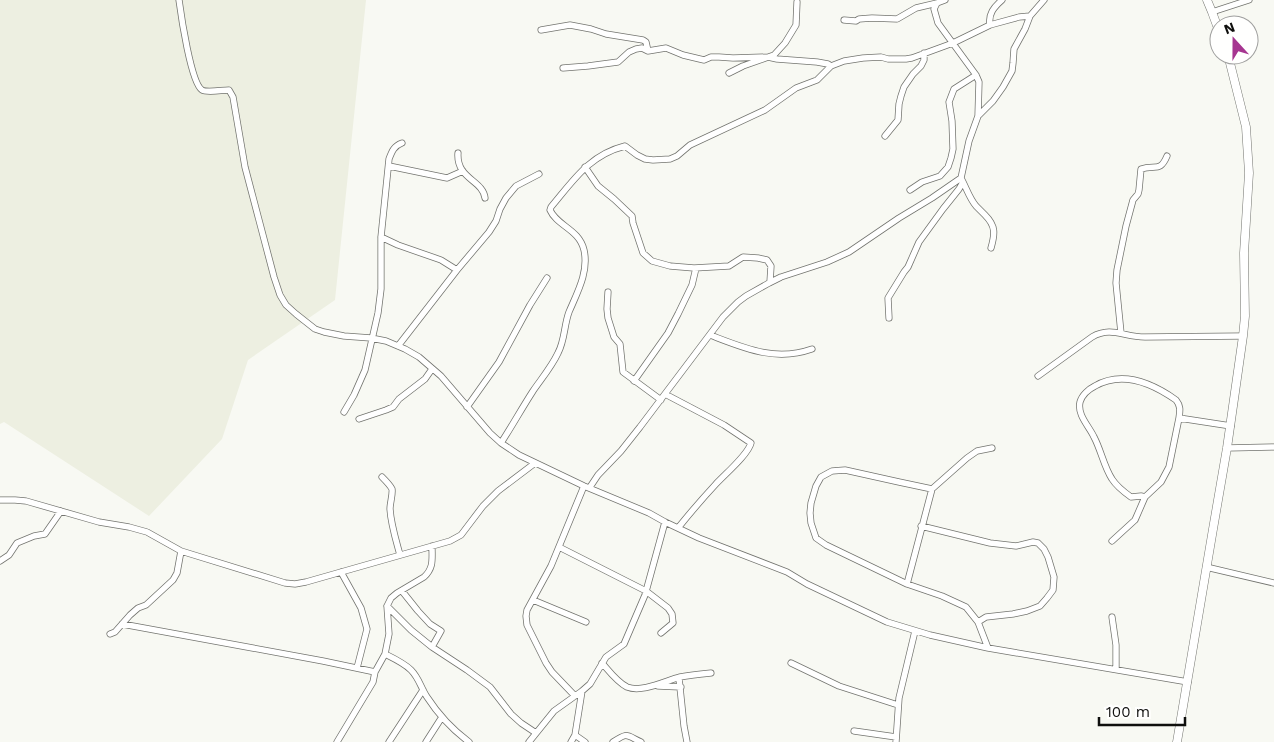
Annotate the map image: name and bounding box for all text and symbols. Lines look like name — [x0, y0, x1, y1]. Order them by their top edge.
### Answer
north arrow — [1209, 15, 1259, 65]
text: N — [1222, 19, 1237, 37]
scale bar — [1099, 694, 1185, 726]
text: 100 m — [1106, 703, 1150, 721]

